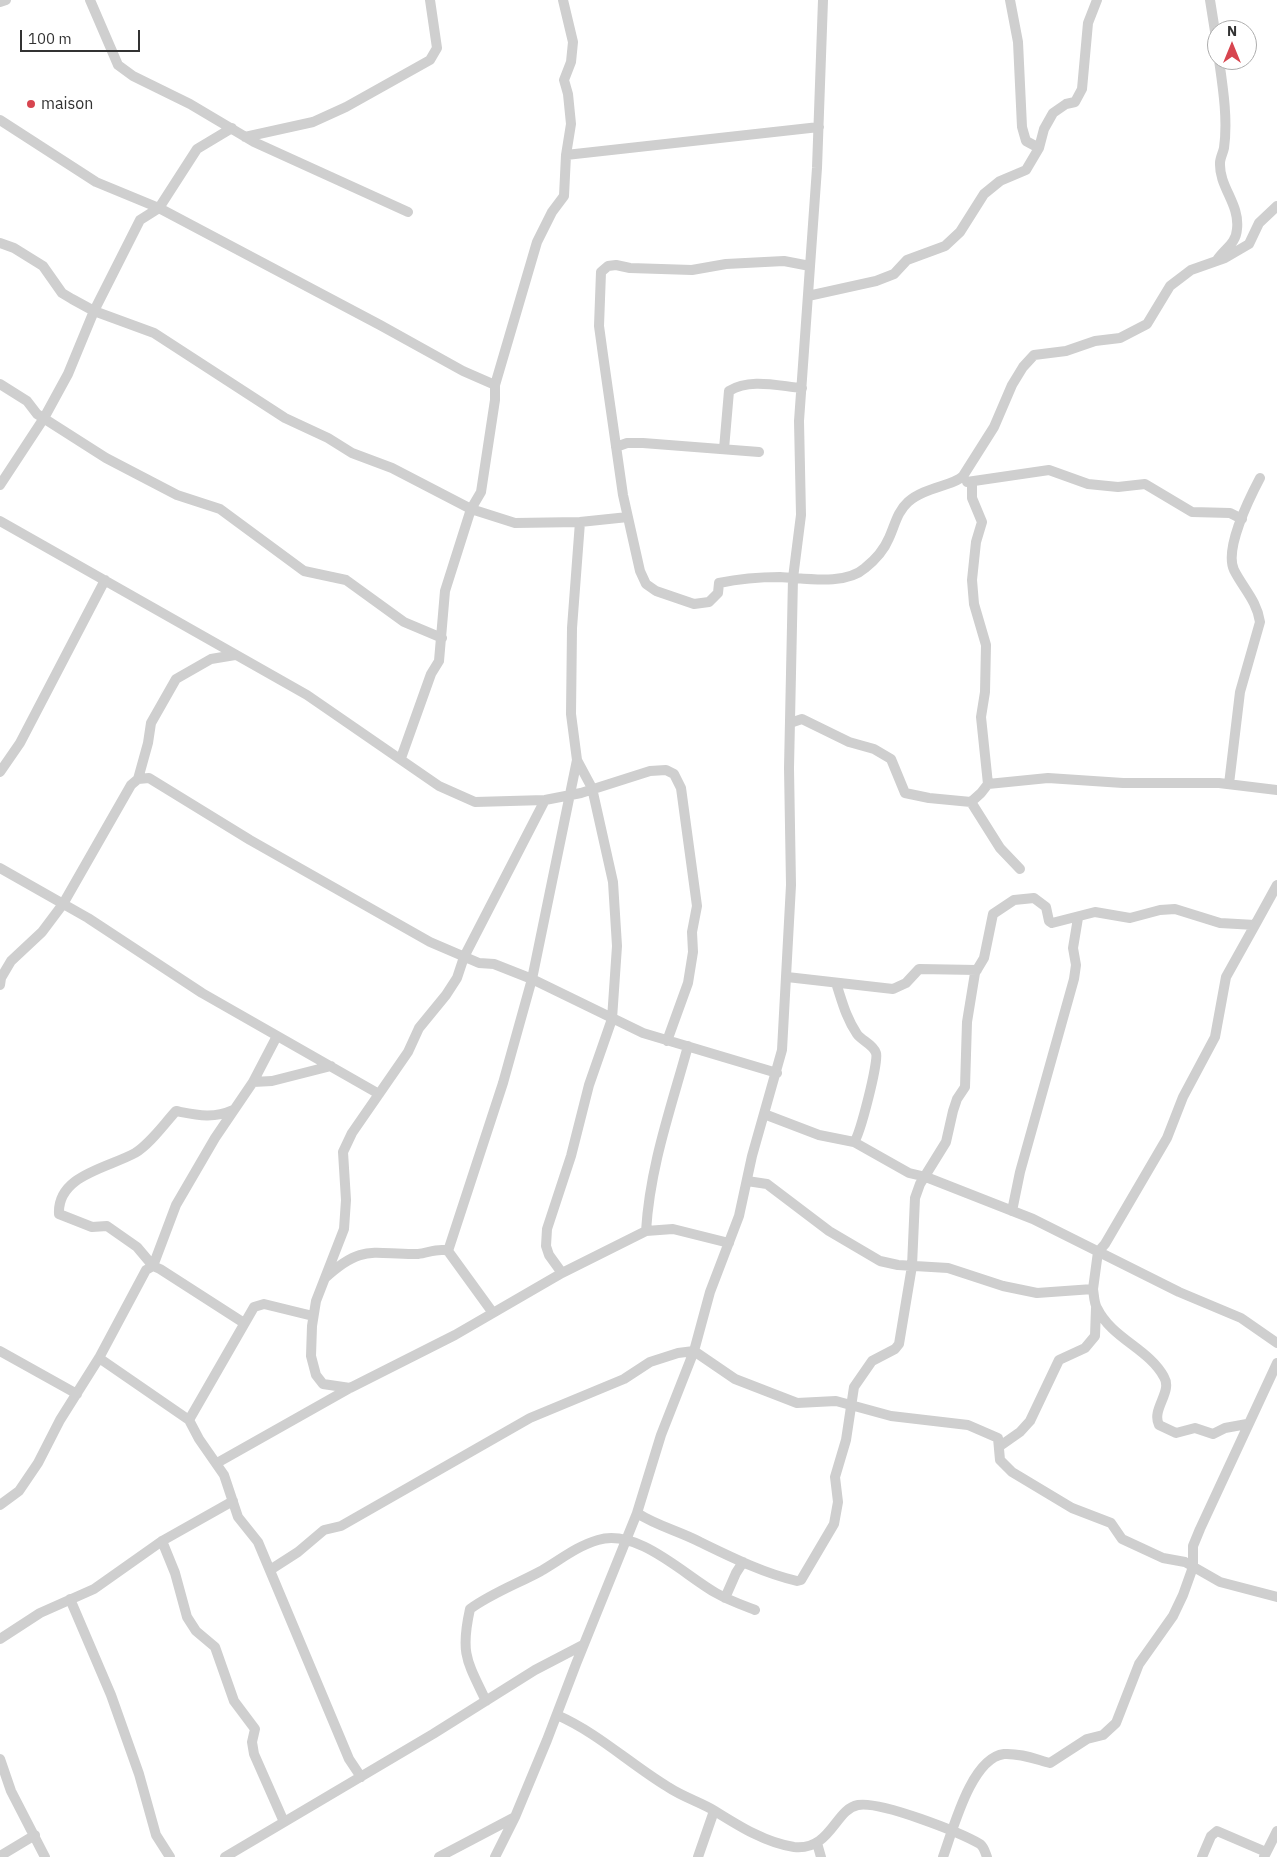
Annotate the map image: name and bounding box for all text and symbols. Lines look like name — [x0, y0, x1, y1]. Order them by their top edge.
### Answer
scale bar — [22, 20, 142, 52]
north arrow — [1207, 20, 1257, 70]
text: N — [1227, 22, 1237, 40]
text: 100 m — [28, 29, 72, 48]
place label: maison — [41, 94, 93, 114]
marker: maison — [25, 98, 37, 110]

